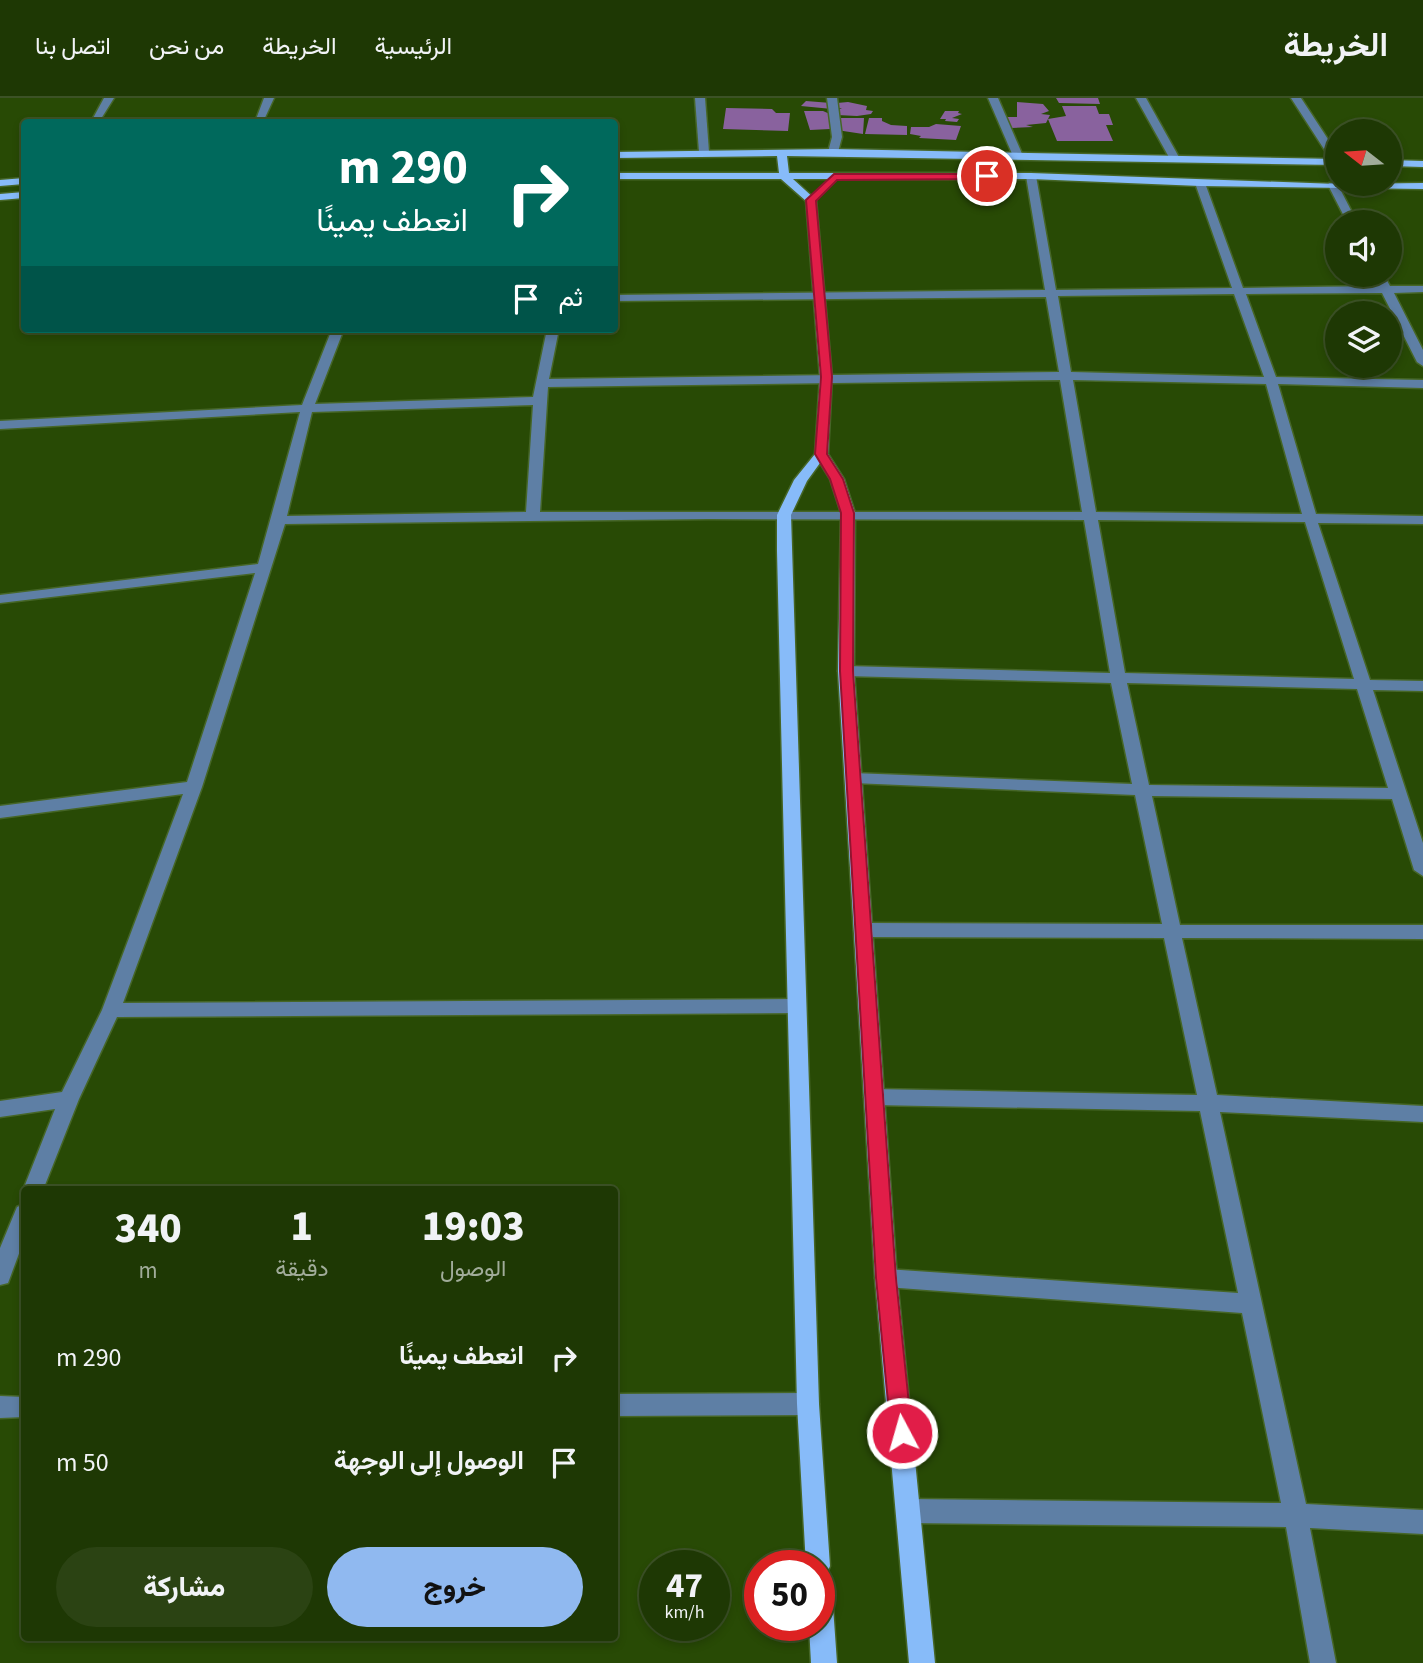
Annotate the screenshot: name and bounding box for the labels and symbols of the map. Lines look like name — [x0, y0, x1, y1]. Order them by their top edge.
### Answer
north arrow — [1325, 119, 1402, 196]
pin — [957, 146, 1017, 206]
position arrow — [865, 1396, 939, 1470]
speed limit sign: 50 — [744, 1550, 835, 1641]

